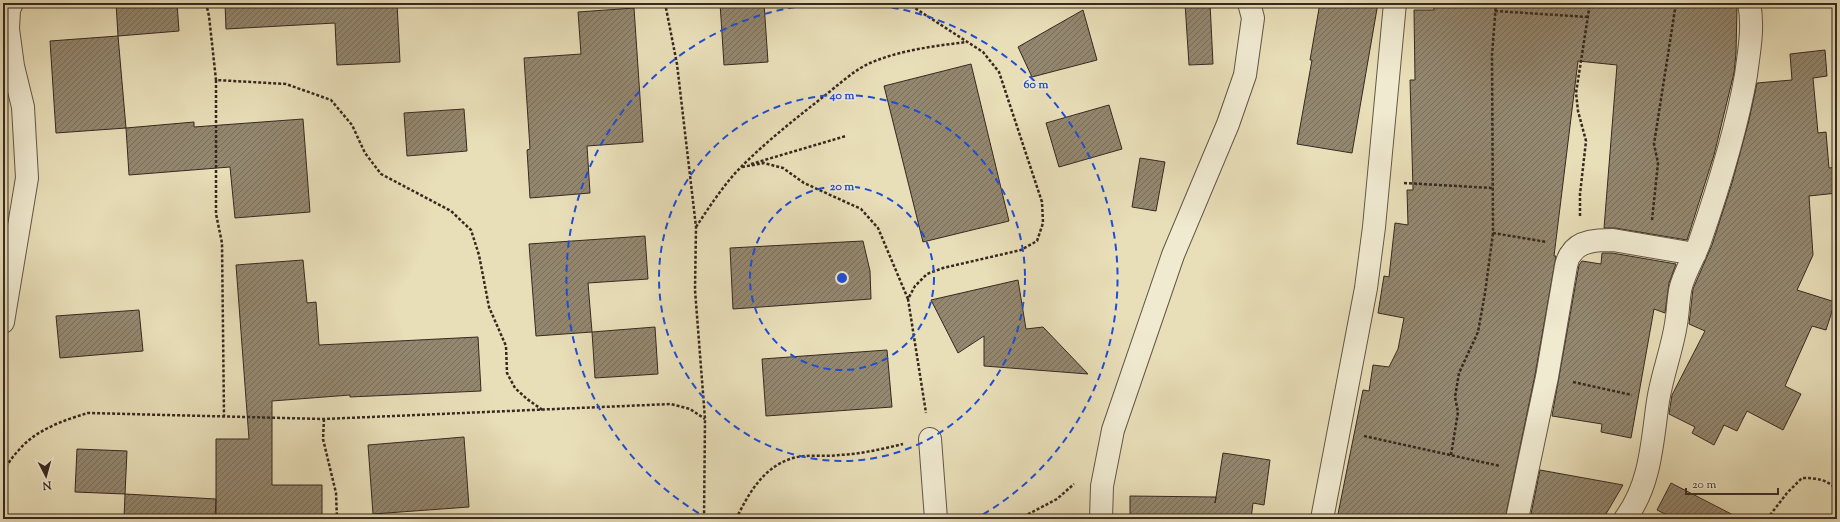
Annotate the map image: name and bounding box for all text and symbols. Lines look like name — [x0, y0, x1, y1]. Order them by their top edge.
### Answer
text: 60 m — [1024, 76, 1048, 94]
text: 40 m — [829, 87, 854, 105]
text: 20 m — [830, 178, 854, 196]
centre of rings — [835, 271, 849, 285]
north arrow — [26, 456, 66, 496]
scale bar — [1686, 470, 1778, 496]
text: N — [42, 476, 53, 493]
text: 20 m — [1692, 476, 1717, 494]

